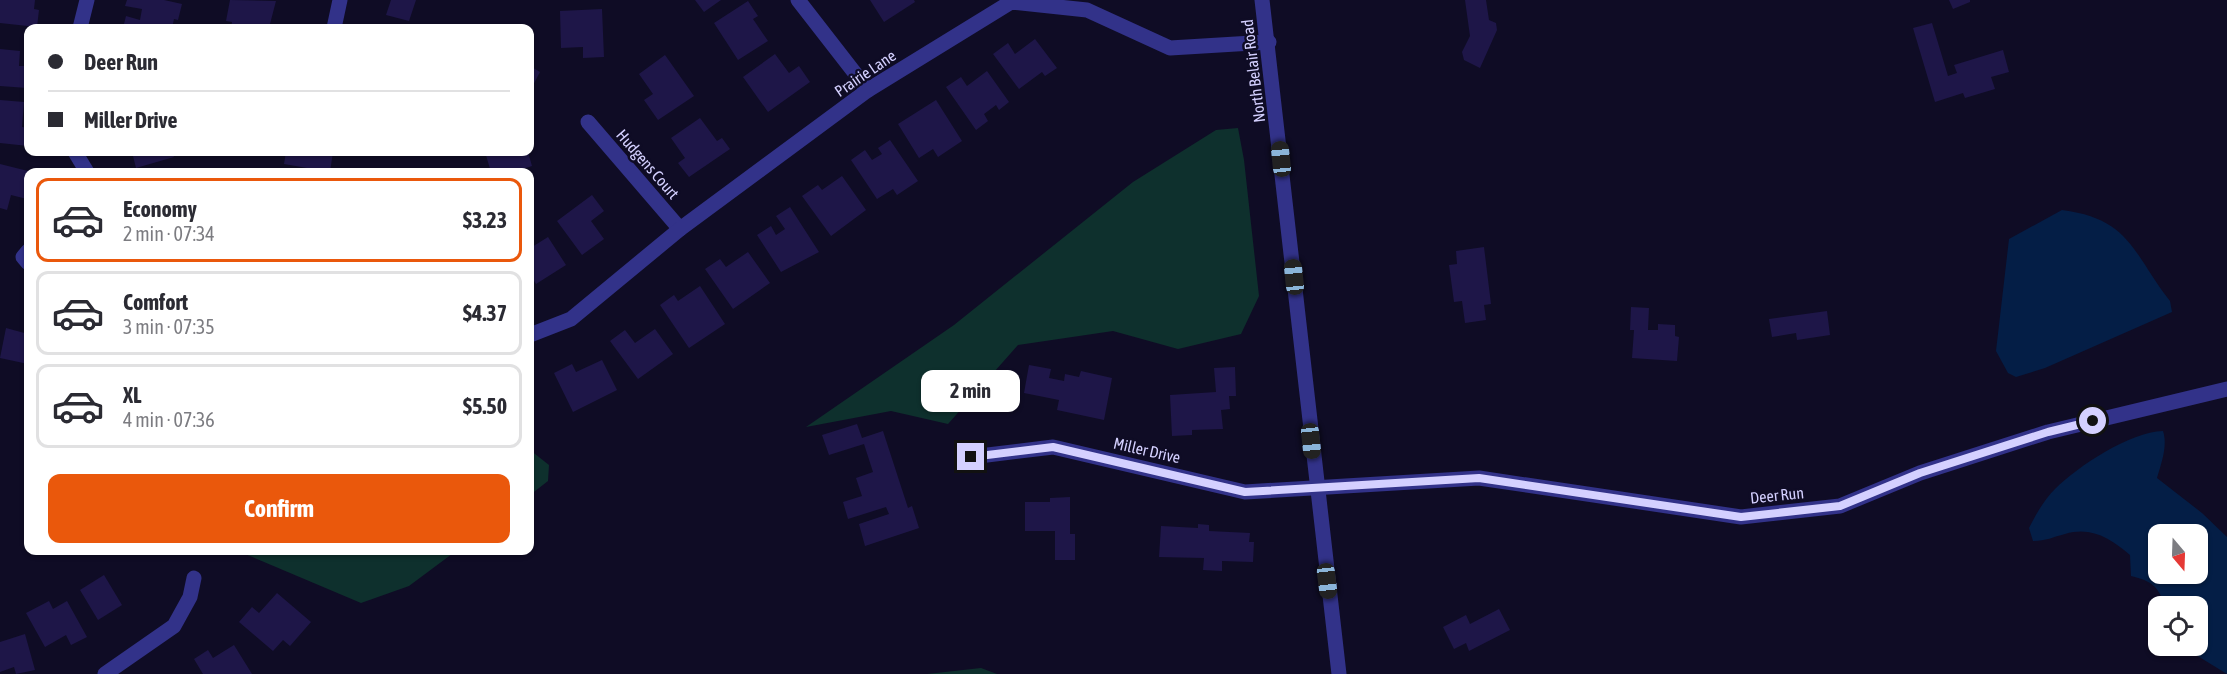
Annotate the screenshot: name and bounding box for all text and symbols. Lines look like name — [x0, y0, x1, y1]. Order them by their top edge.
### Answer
street label: North Belair Road — [1238, 18, 1268, 124]
street label: Prairie Lane — [831, 46, 899, 100]
text: Deer Run — [84, 49, 158, 75]
text: Miller Drive — [84, 107, 177, 133]
street label: Hudgens Court — [612, 126, 683, 203]
car — [1270, 140, 1292, 178]
icon: car — [51, 193, 105, 247]
text: Economy — [123, 196, 197, 222]
text: $3.23 — [463, 207, 507, 233]
text: 2 min · 07:34 — [123, 222, 215, 245]
car — [1283, 258, 1305, 296]
icon: car — [51, 286, 105, 340]
text: Comfort — [123, 289, 188, 315]
text: $4.37 — [463, 300, 507, 326]
text: 3 min · 07:35 — [123, 315, 215, 338]
callout: 2 min — [922, 370, 1020, 412]
icon: car — [51, 379, 105, 433]
text: 2 min — [950, 379, 991, 402]
text: XL — [123, 382, 141, 408]
text: $5.50 — [463, 393, 507, 419]
route start — [2079, 407, 2106, 434]
text: 4 min · 07:36 — [123, 408, 215, 431]
car — [1300, 422, 1322, 460]
street label: Miller Drive — [1112, 434, 1182, 466]
route end — [957, 443, 984, 470]
button: Confirm — [48, 474, 510, 543]
street label: Deer Run — [1749, 483, 1805, 507]
north arrow — [2148, 524, 2208, 584]
map controls — [2148, 524, 2208, 656]
car — [1316, 562, 1338, 600]
button: locate — [2148, 596, 2208, 656]

